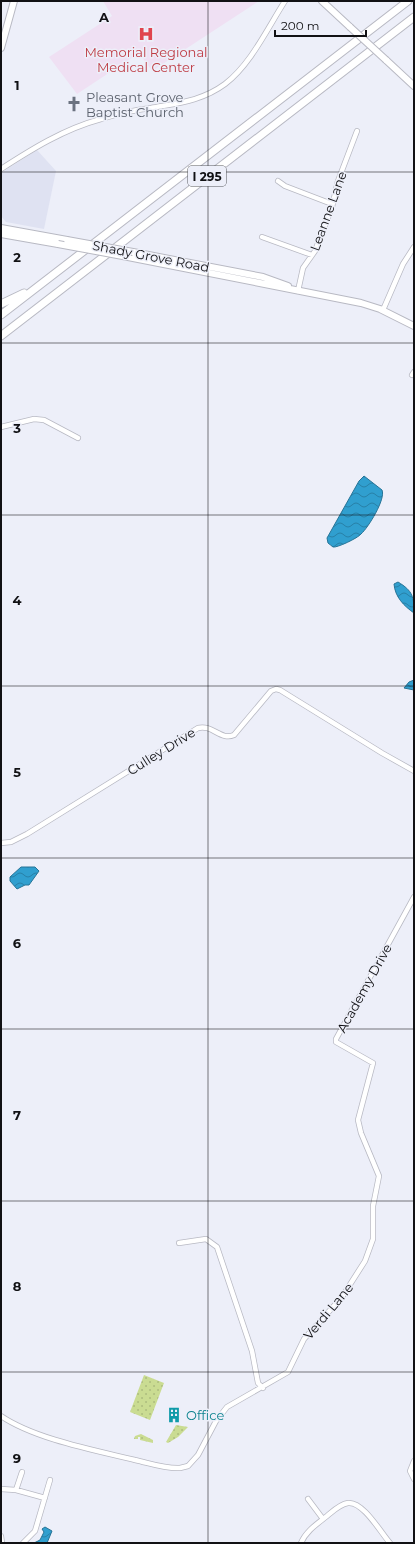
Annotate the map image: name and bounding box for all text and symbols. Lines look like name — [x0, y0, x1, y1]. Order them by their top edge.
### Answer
text: A — [98, 9, 110, 25]
scale bar — [275, 12, 366, 38]
text: 200 m — [281, 18, 320, 33]
hospital icon: Memorial Regional Medical Center — [137, 25, 155, 43]
place label: Memorial Regional Medical Center — [84, 44, 208, 75]
text: 1 — [14, 77, 20, 93]
place label: Pleasant Grove Baptist Church — [86, 89, 184, 120]
church icon: Pleasant Grove Baptist Church — [65, 95, 83, 113]
road number: I 295 — [188, 166, 226, 186]
street label: Leanne Lane — [306, 169, 350, 253]
street label: Shady Grove Road — [91, 237, 211, 275]
text: 2 — [13, 249, 21, 265]
text: 3 — [12, 420, 21, 436]
text: 4 — [13, 592, 22, 608]
street label: Culley Drive — [124, 724, 198, 778]
text: 5 — [13, 764, 21, 780]
text: 6 — [13, 935, 22, 951]
street label: Academy Drive — [333, 941, 395, 1035]
text: 7 — [13, 1107, 21, 1123]
text: 8 — [13, 1278, 22, 1294]
street label: Verdi Lane — [300, 1279, 356, 1343]
building icon: Office — [165, 1406, 183, 1424]
place label: Office — [186, 1407, 224, 1423]
text: 9 — [13, 1450, 21, 1466]

